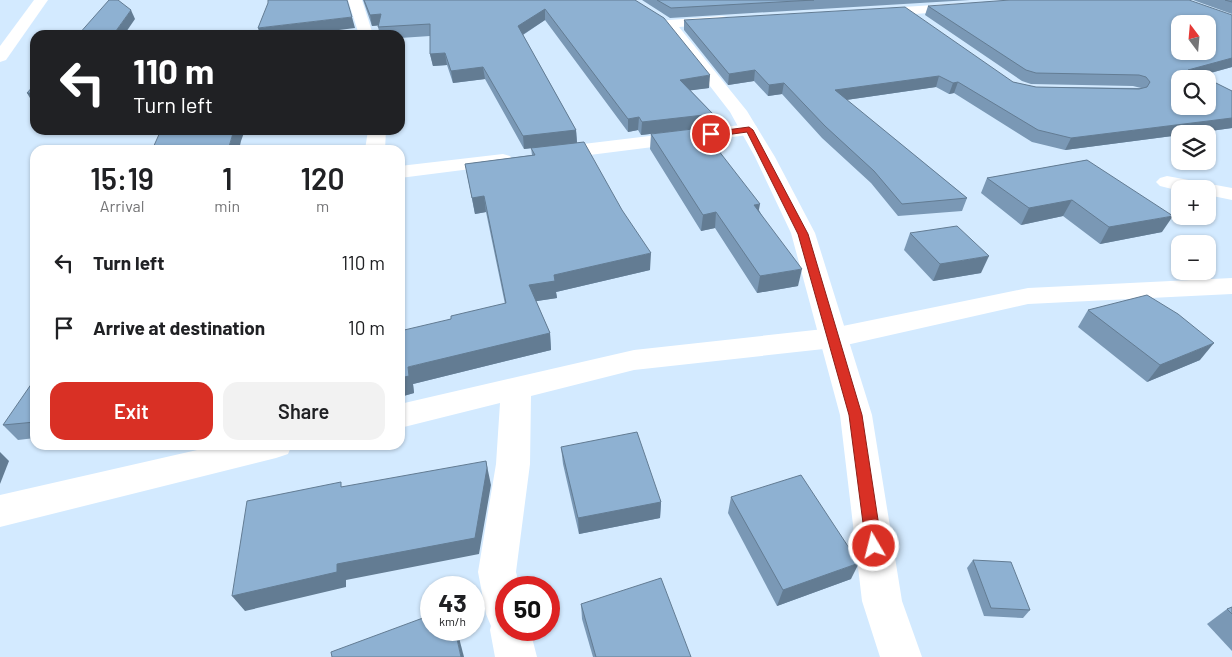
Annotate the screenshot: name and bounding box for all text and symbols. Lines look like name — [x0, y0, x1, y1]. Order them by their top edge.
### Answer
north arrow — [1171, 15, 1216, 60]
map controls — [1171, 15, 1216, 280]
text: 110 m — [133, 49, 214, 91]
icon: left — [50, 50, 115, 115]
button: search — [1171, 70, 1216, 115]
text: Turn left — [133, 91, 213, 117]
pin — [690, 113, 732, 155]
icon: arrive — [697, 120, 725, 148]
button: layers — [1171, 125, 1216, 170]
text: 15:19 — [90, 160, 154, 196]
text: 1 — [222, 160, 232, 196]
text: 120 — [300, 160, 345, 196]
button: + — [1171, 180, 1216, 225]
text: Arrival — [100, 196, 144, 215]
text: min — [214, 196, 240, 215]
text: m — [316, 196, 329, 215]
button: − — [1171, 235, 1216, 280]
icon: left — [50, 249, 78, 277]
text: Turn left — [93, 251, 164, 274]
text: 110 m — [341, 251, 385, 274]
icon: arrive — [50, 314, 78, 342]
text: Arrive at destination — [93, 316, 265, 339]
text: 10 m — [348, 316, 385, 339]
button: Exit — [50, 382, 213, 440]
button: Share — [223, 382, 385, 440]
position arrow — [847, 519, 899, 571]
speed limit sign: 50 — [495, 576, 560, 641]
text: 43 — [438, 587, 467, 617]
text: km/h — [439, 614, 466, 628]

